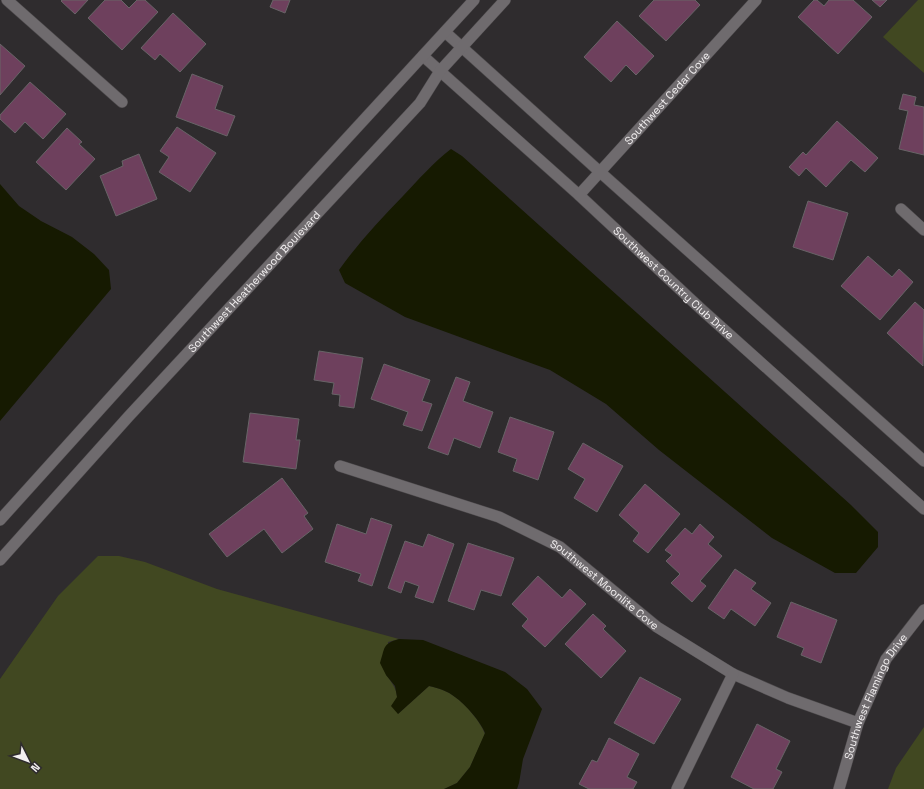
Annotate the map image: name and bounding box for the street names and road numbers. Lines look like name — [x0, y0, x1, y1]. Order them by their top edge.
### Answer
street label: Southwest Cedar Cove — [621, 49, 713, 147]
street label: Southwest Heatherwood Boulevard — [185, 208, 323, 355]
street label: Southwest Country Club Drive — [610, 224, 737, 342]
street label: Southwest Moonlite Cove — [548, 536, 662, 633]
street label: Southwest Flamingo Drive — [841, 631, 910, 761]

